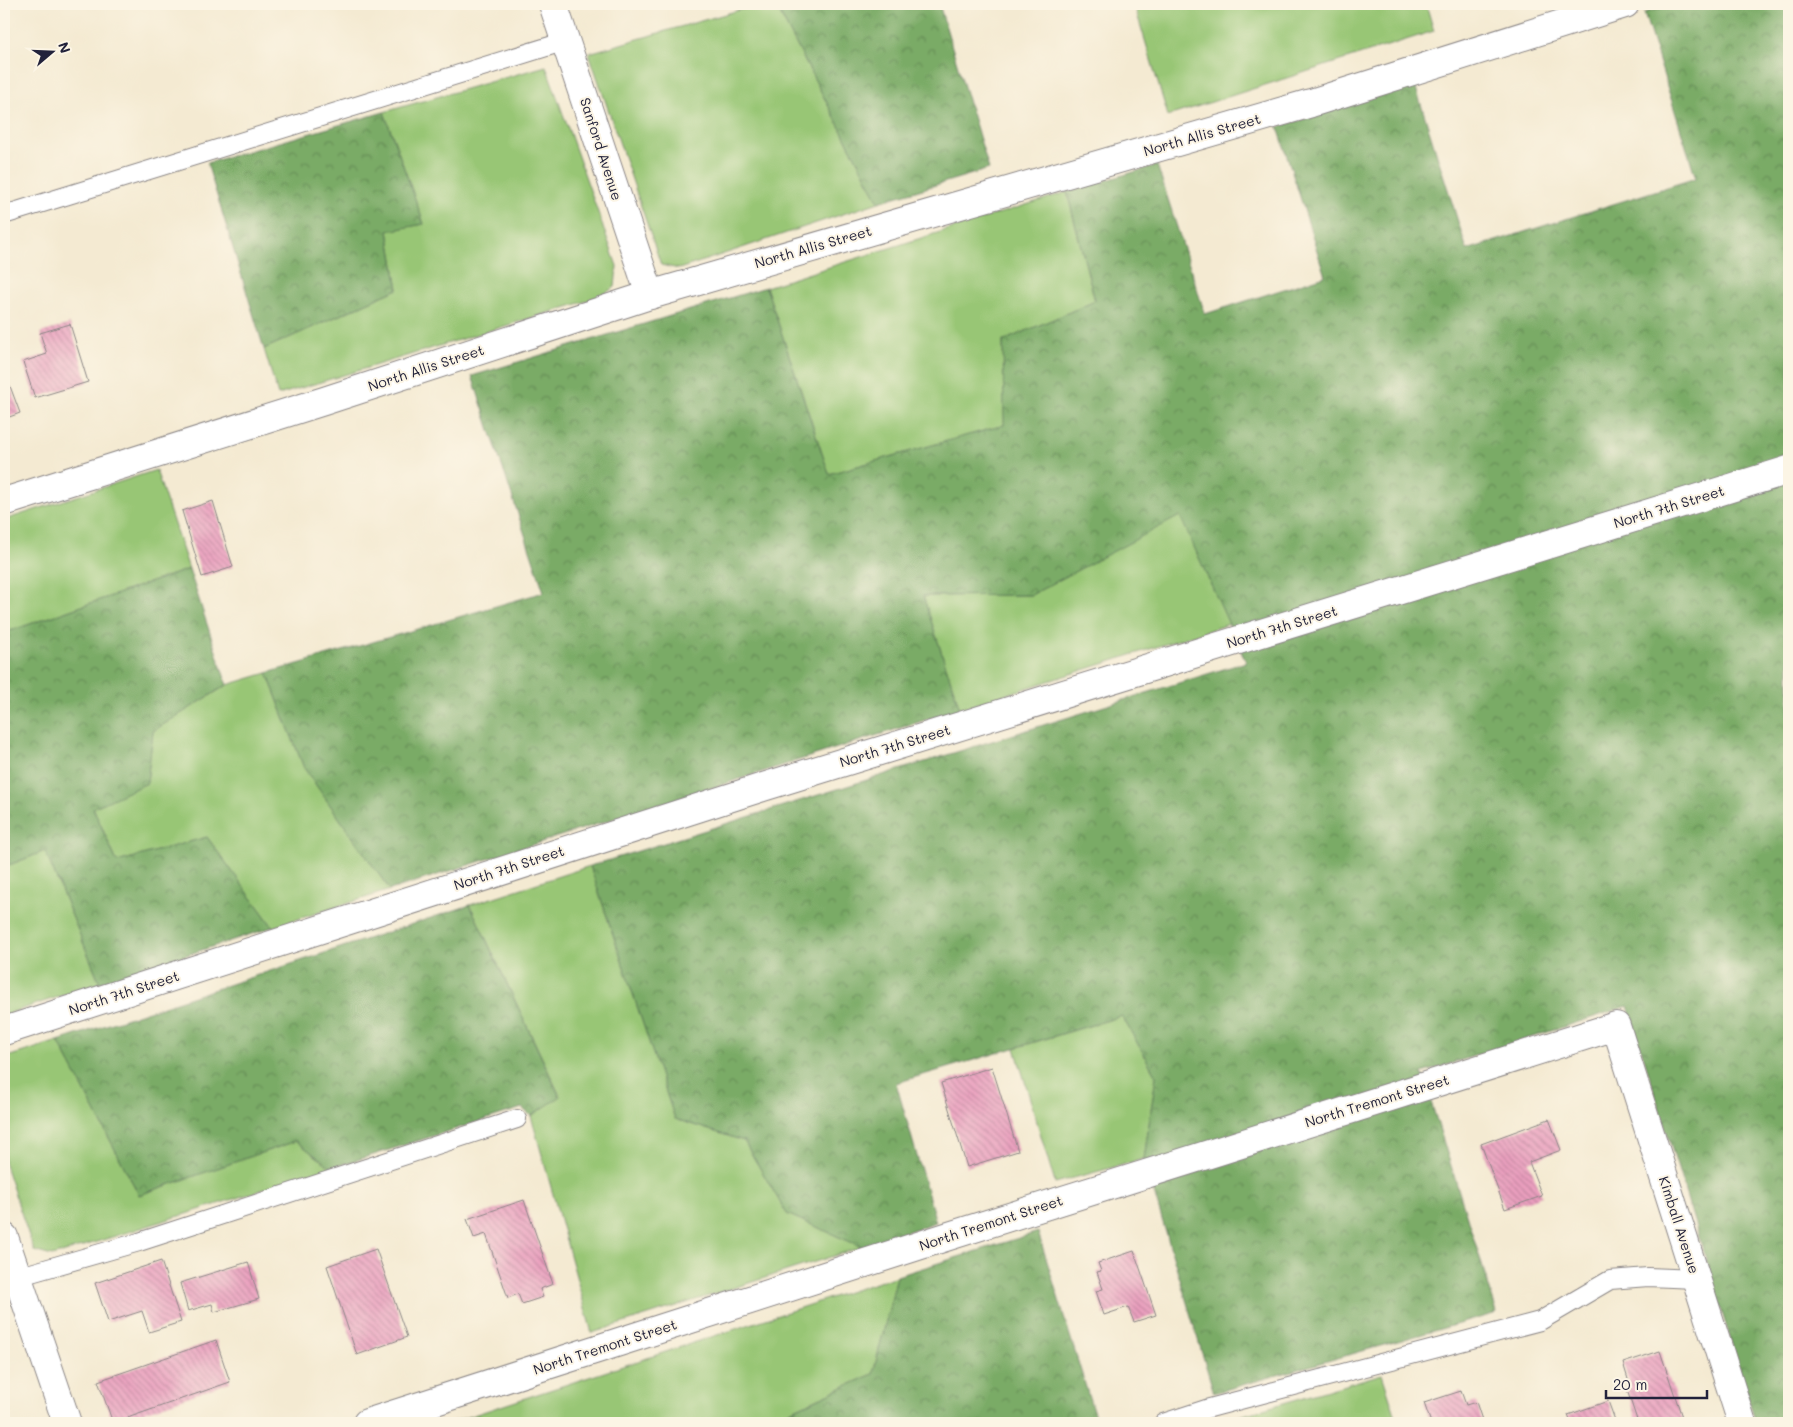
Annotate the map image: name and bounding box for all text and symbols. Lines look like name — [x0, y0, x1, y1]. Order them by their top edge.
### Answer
north arrow — [28, 28, 78, 78]
text: N — [54, 39, 75, 56]
street label: Sanford Avenue — [576, 95, 627, 203]
street label: North Allis Street — [1141, 109, 1263, 160]
street label: North Allis Street — [752, 221, 874, 272]
street label: North Allis Street — [365, 340, 486, 395]
street label: North 7th Street — [1611, 481, 1727, 532]
street label: North 7th Street — [1224, 601, 1340, 652]
street label: North 7th Street — [837, 720, 953, 771]
street label: North 7th Street — [451, 841, 567, 894]
street label: North 7th Street — [66, 966, 182, 1019]
street label: North Tremont Street — [1302, 1069, 1451, 1132]
street label: Kimball Avenue — [1655, 1174, 1704, 1276]
street label: North Tremont Street — [917, 1190, 1065, 1255]
street label: North Tremont Street — [531, 1314, 679, 1379]
scale bar — [1606, 1367, 1707, 1399]
text: 20 m — [1613, 1374, 1647, 1394]

